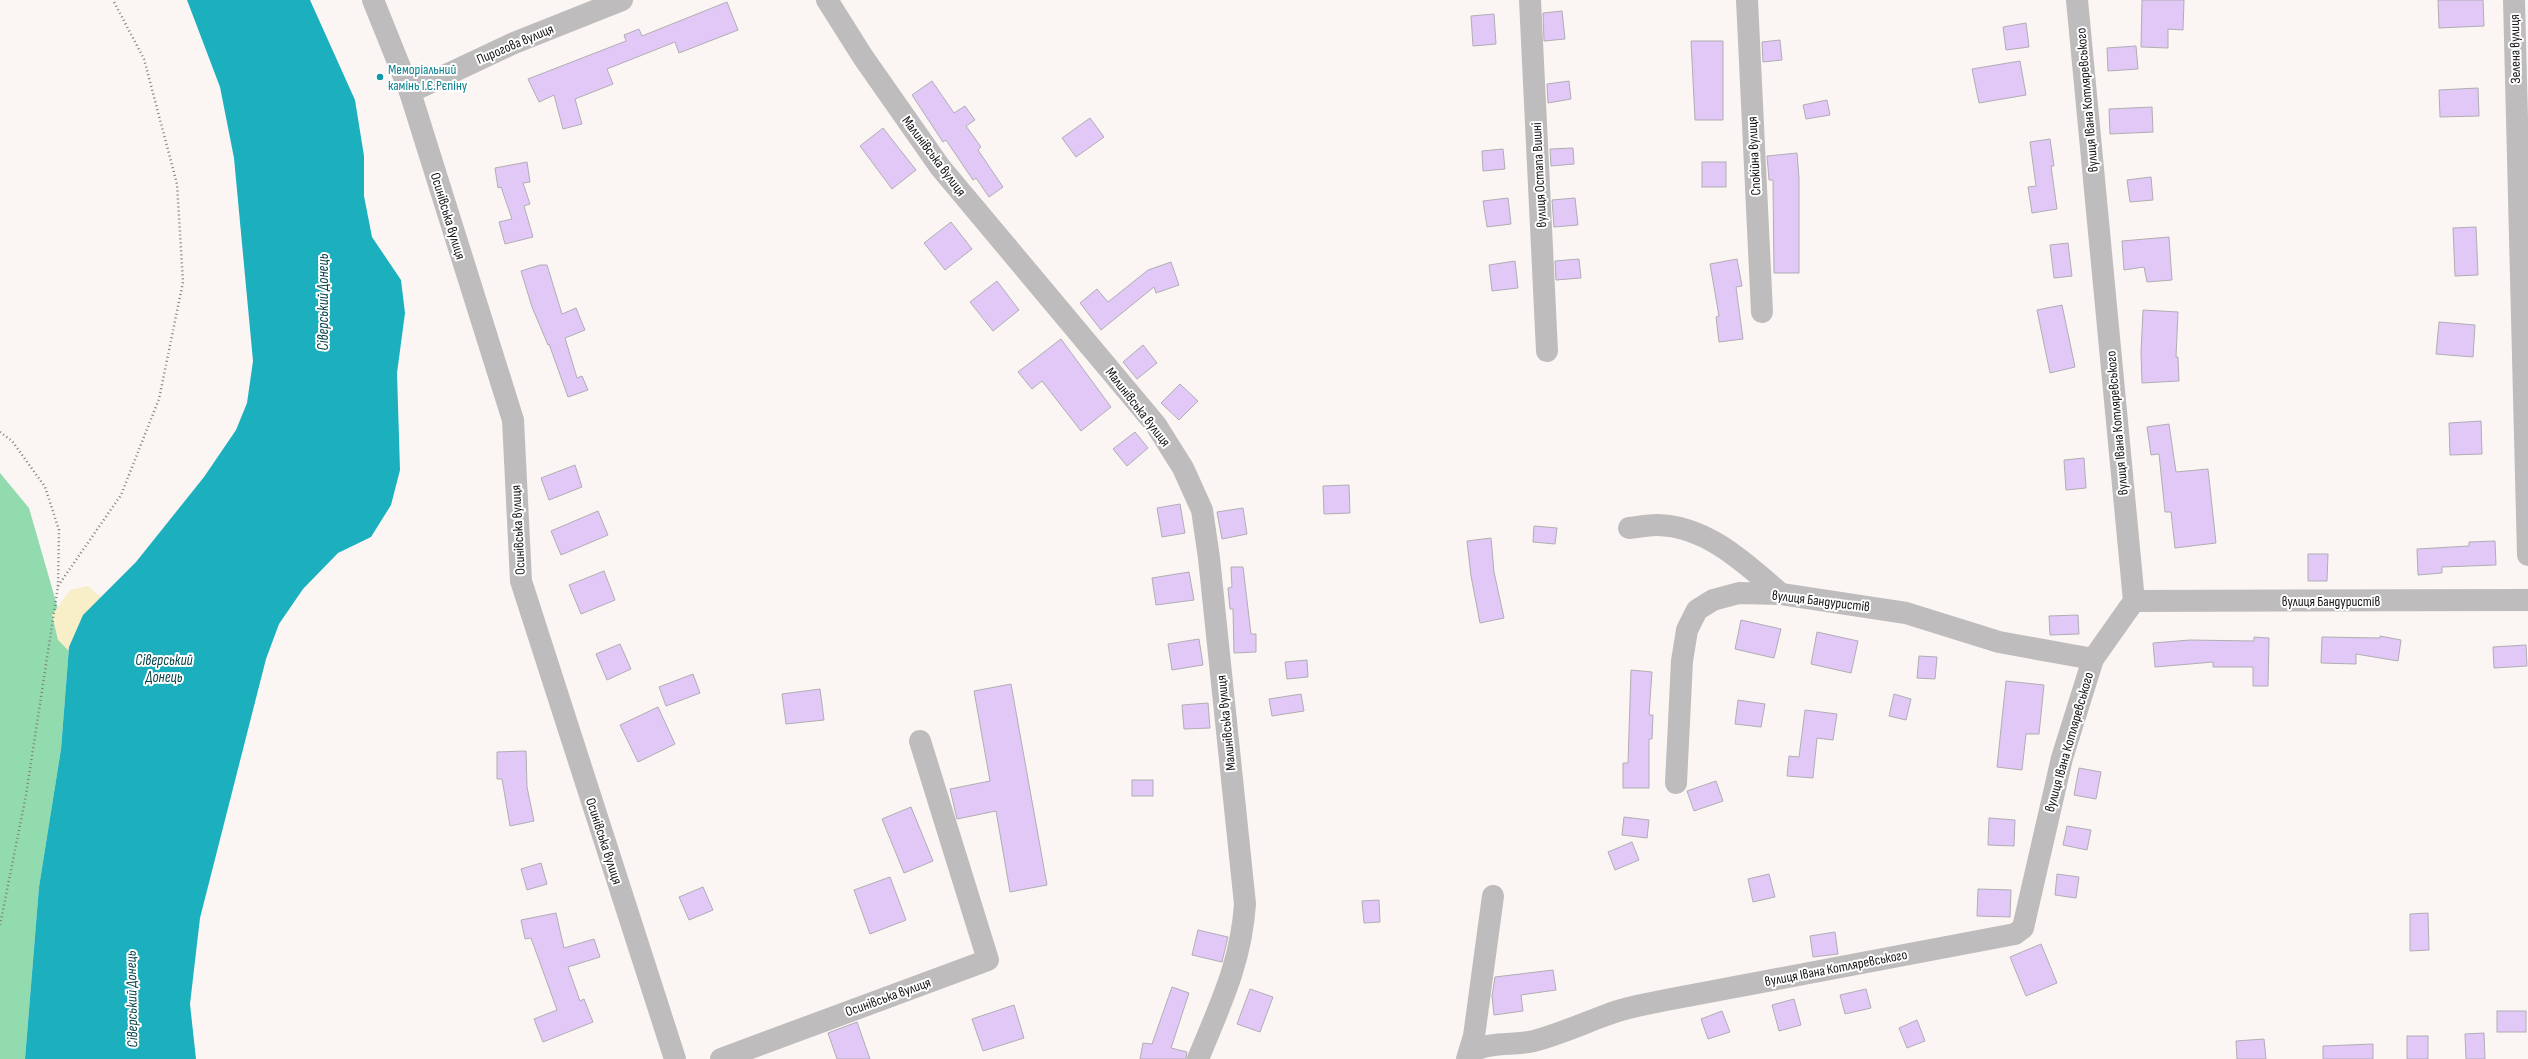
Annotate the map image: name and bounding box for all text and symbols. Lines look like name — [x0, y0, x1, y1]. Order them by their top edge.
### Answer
street label: Зелена вулиця — [2506, 14, 2524, 84]
street label: Пирогова вулиця — [474, 20, 556, 68]
street label: вулиця Івана Котляревського — [2072, 27, 2102, 173]
place label: Меморіальний камінь І.Є.Рєпіну — [388, 61, 468, 94]
marker: Меморіальний камінь І.Є.Рєпіну — [375, 72, 385, 82]
street label: Малинівська вулиця — [898, 113, 970, 199]
street label: Спокійна вулиця — [1743, 116, 1765, 196]
street label: вулиця Остапа Вишні — [1528, 122, 1550, 228]
street label: Осинівська вулиця — [427, 171, 469, 261]
water label: Сіверський Донець — [314, 253, 333, 350]
street label: вулиця Івана Котляревського — [2102, 350, 2132, 496]
street label: Малинівська вулиця — [1102, 364, 1174, 450]
street label: Осинівська вулиця — [507, 485, 529, 575]
street label: вулиця Бандуристів — [1771, 587, 1871, 615]
street label: вулиця Бандуристів — [2282, 593, 2380, 610]
water label: Сіверський Донець — [135, 651, 194, 687]
street label: вулиця Івана Котляревського — [2041, 670, 2097, 814]
street label: Малинівська вулиця — [1213, 674, 1239, 772]
street label: Осинівська вулиця — [582, 796, 626, 886]
street label: вулиця Івана Котляревського — [1763, 946, 1909, 990]
water label: Сіверський Донець — [122, 950, 142, 1048]
street label: Осинівська вулиця — [843, 974, 933, 1020]

